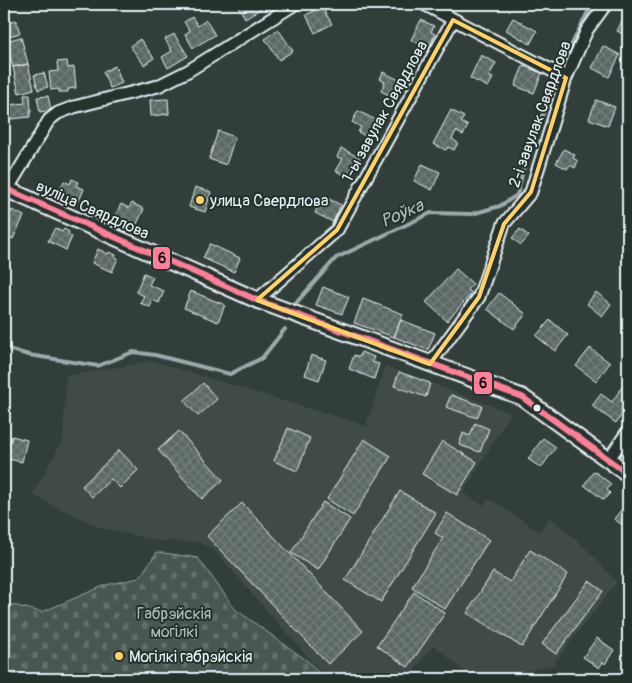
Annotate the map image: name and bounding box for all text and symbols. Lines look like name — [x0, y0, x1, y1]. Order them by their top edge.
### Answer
street label: 1-ы завулак Свярдлова — [338, 37, 432, 186]
street label: 2-і завулак Свярдлова — [504, 38, 576, 190]
street label: вуліца Свярдлова — [33, 176, 152, 244]
place label: улица Свердлова — [209, 191, 328, 211]
water label: Роўка — [377, 193, 428, 233]
marker: улица Свердлова — [194, 194, 206, 206]
line badge: 6 — [152, 246, 171, 270]
text: 6 — [158, 250, 166, 267]
line badge: 6 — [473, 371, 493, 395]
text: 6 — [479, 375, 487, 392]
unlabelled marker — [532, 403, 542, 413]
park label: Габрэйскія могілкі — [137, 604, 211, 642]
place label: Могілкі габрэйскія — [129, 647, 253, 667]
marker: Могілкі габрэйскія — [113, 650, 125, 662]

